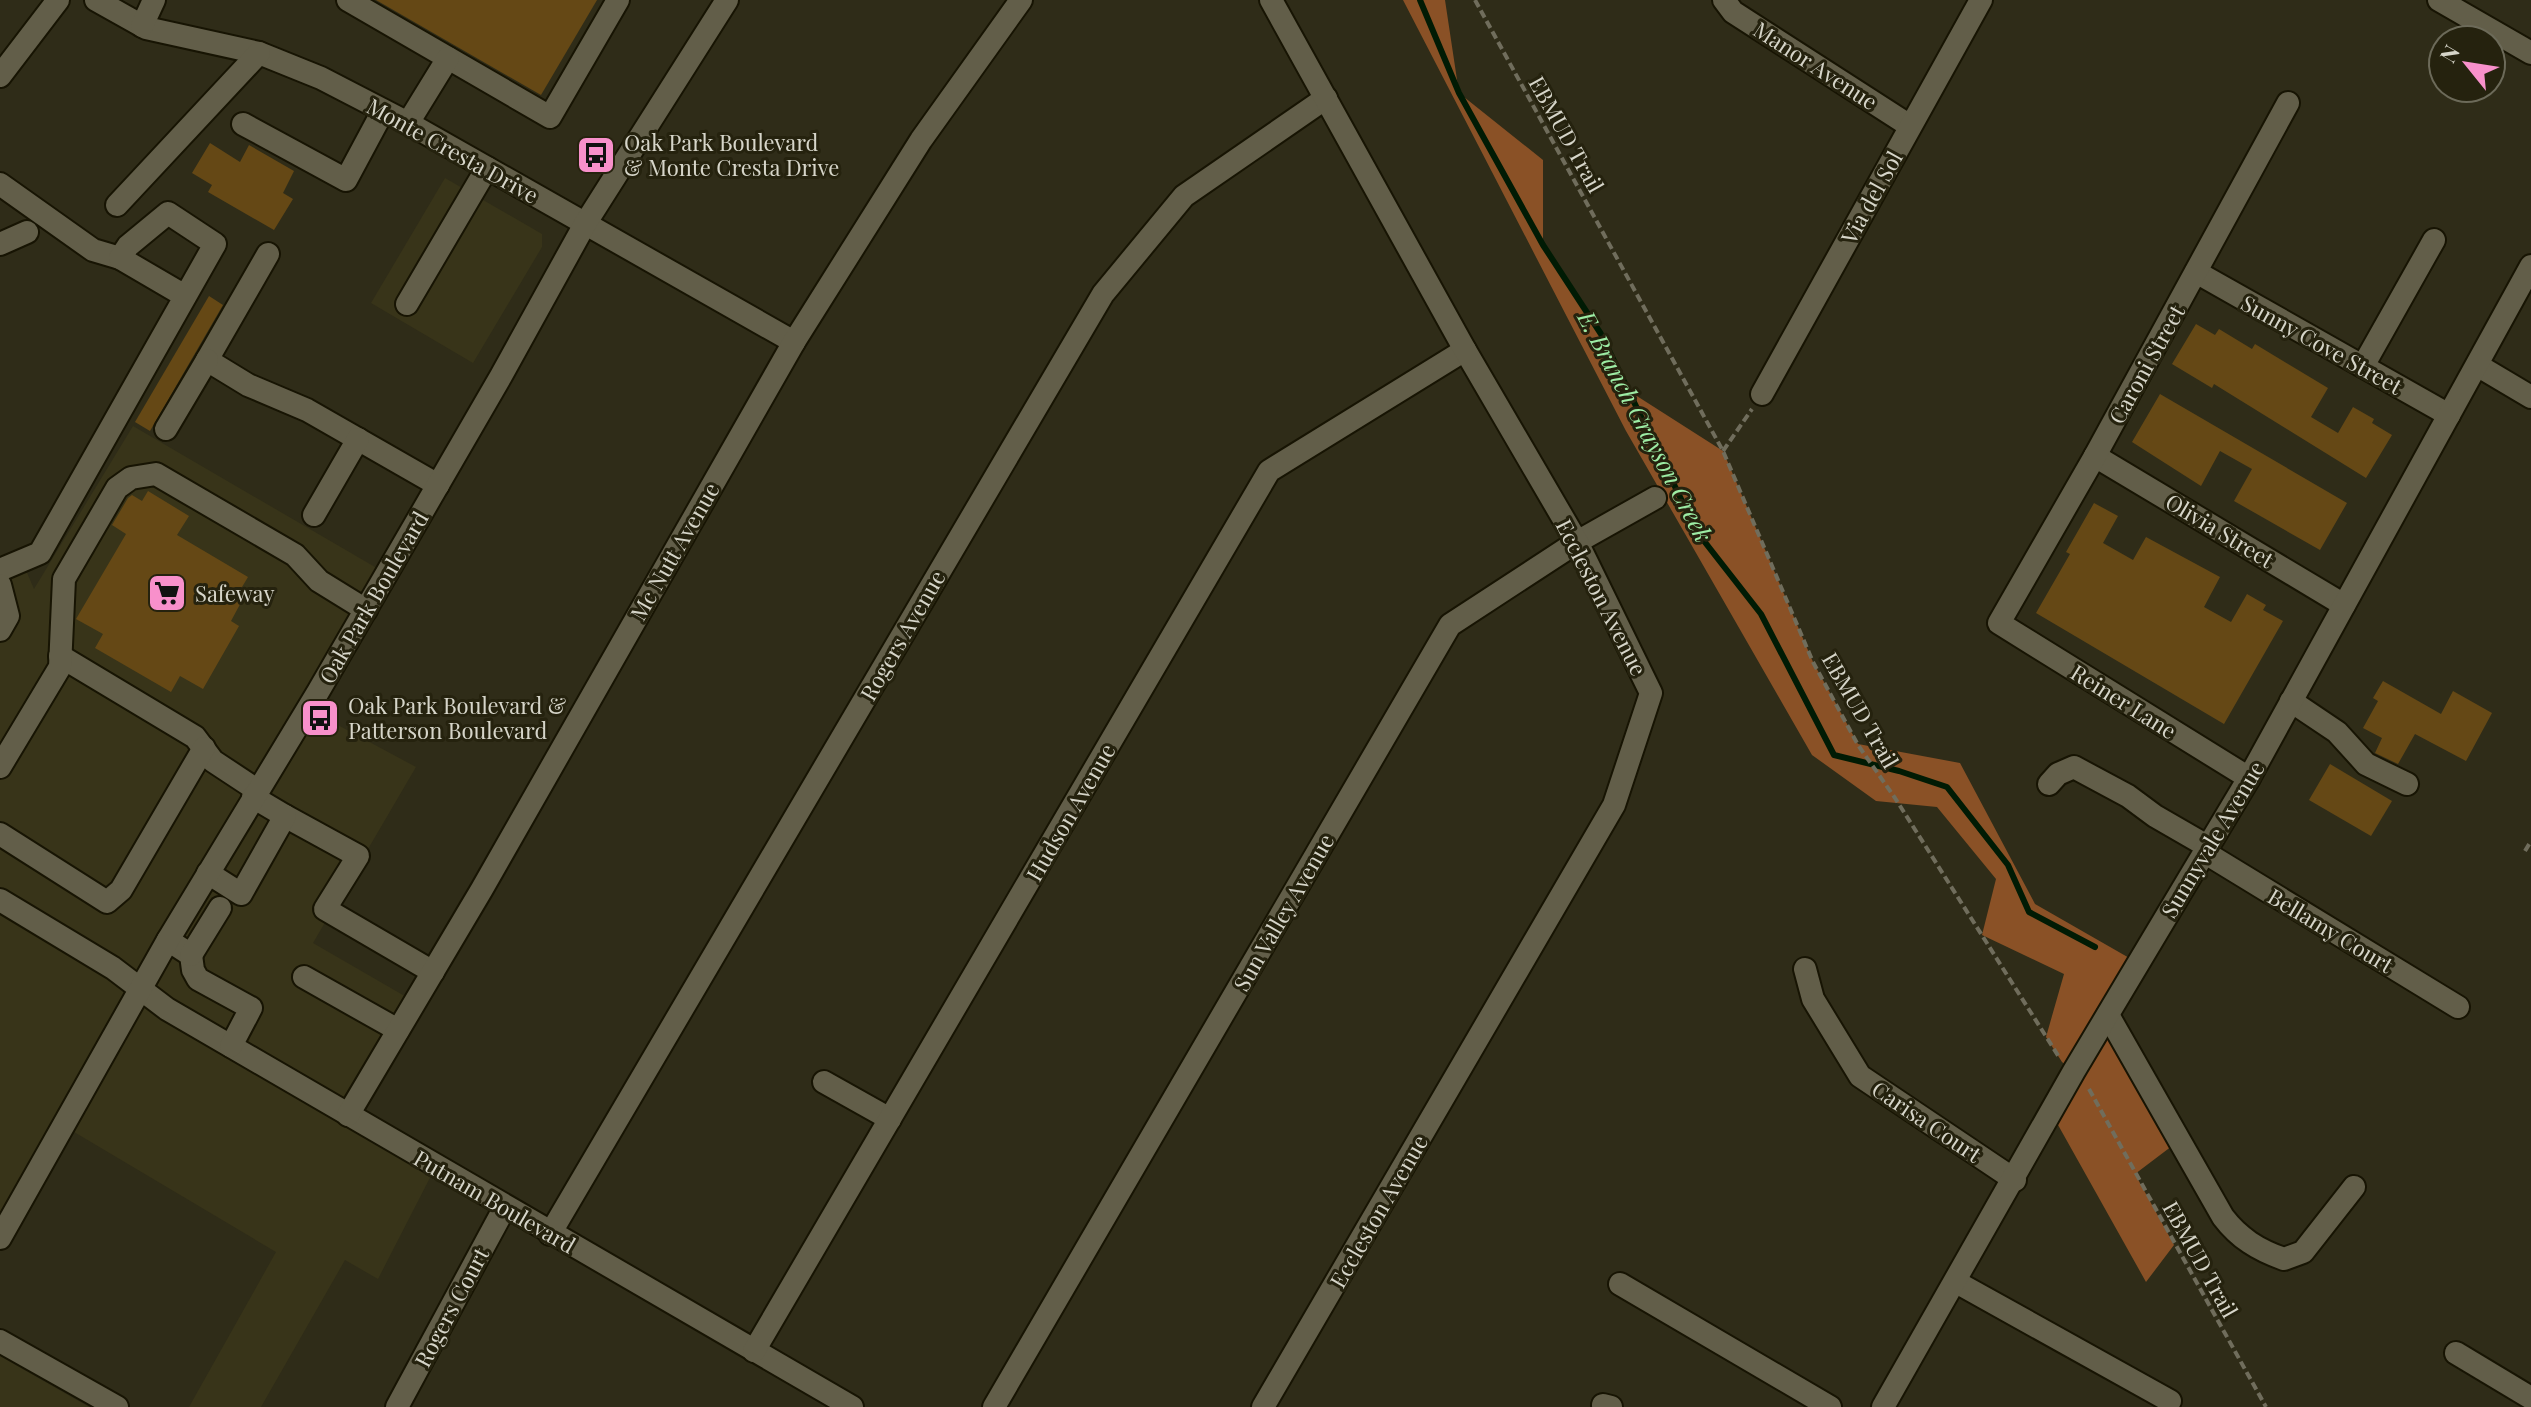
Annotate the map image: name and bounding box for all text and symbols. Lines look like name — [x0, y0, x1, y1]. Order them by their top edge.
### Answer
street label: Manor Avenue — [1748, 14, 1884, 116]
north arrow — [2427, 24, 2507, 104]
text: N — [2432, 39, 2466, 68]
street label: EBMUD Trail — [1523, 70, 1611, 198]
street label: Monte Cresta Drive — [362, 90, 544, 210]
place label: Oak Park Boulevard & Monte Cresta Drive — [624, 127, 840, 182]
bus stop icon: Oak Park Boulevard & Monte Cresta Drive — [575, 134, 617, 176]
street label: Via del Sol — [1833, 145, 1909, 250]
street label: Sunny Cove Street — [2236, 287, 2409, 401]
street label: Caroni Street — [2101, 298, 2192, 429]
water label: E. Branch Grayson Creek — [1571, 304, 1721, 547]
street label: Mc Nutt Avenue — [622, 477, 726, 625]
street label: Olivia Street — [2160, 486, 2281, 575]
street label: Oak Park Boulevard — [311, 505, 435, 689]
street label: Eccleston Avenue — [1550, 514, 1654, 680]
street label: Rogers Avenue — [853, 564, 951, 706]
supermarket icon: Safeway — [146, 572, 188, 614]
place label: Safeway — [195, 578, 275, 608]
street label: EBMUD Trail — [1816, 647, 1906, 773]
street label: Reiner Lane — [2066, 657, 2182, 745]
place label: Oak Park Boulevard & Patterson Boulevard — [348, 690, 566, 745]
bus stop icon: Oak Park Boulevard & Patterson Boulevard — [299, 697, 341, 739]
street label: Hudson Avenue — [1018, 738, 1122, 886]
street label: Sunnyvale Avenue — [2153, 755, 2271, 923]
street label: Sun Valley Avenue — [1226, 828, 1340, 996]
street label: Bellamy Court — [2263, 881, 2400, 980]
street label: Carisa Court — [1866, 1073, 1989, 1169]
street label: Eccleston Avenue — [1322, 1129, 1434, 1293]
street label: Putnam Boulevard — [409, 1143, 581, 1260]
street label: EBMUD Trail — [2157, 1195, 2245, 1323]
street label: Rogers Court — [407, 1241, 496, 1372]

